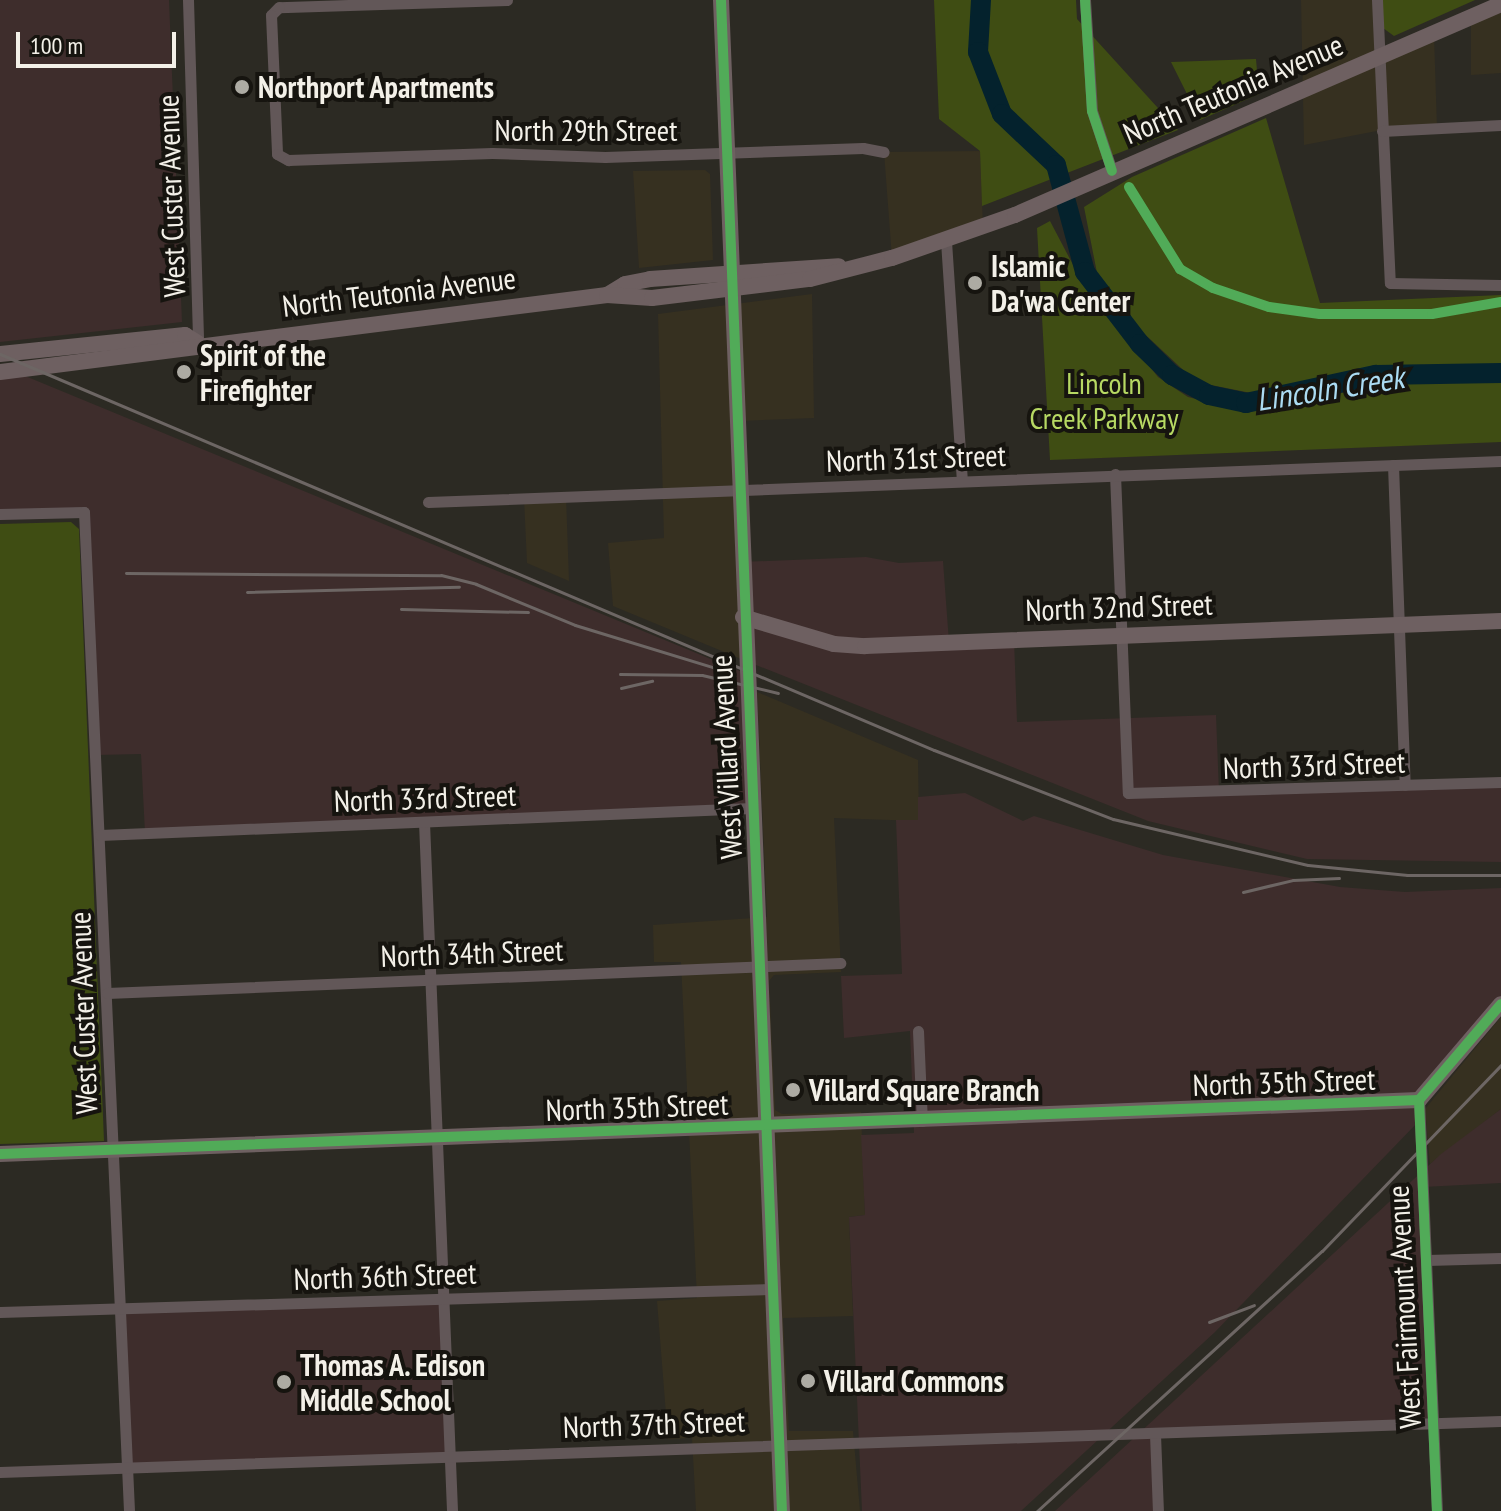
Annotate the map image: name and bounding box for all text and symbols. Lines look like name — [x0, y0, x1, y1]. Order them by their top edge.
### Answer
scale bar — [20, 16, 180, 66]
street label: North Teutonia Avenue — [1117, 26, 1349, 152]
text: 100 m — [30, 30, 83, 61]
place label: Northport Apartments — [258, 69, 495, 105]
marker: Northport Apartments — [233, 78, 251, 96]
street label: West Custer Avenue — [149, 94, 193, 298]
street label: North 29th Street — [495, 112, 677, 148]
place label: Islamic Da'wa Center — [991, 248, 1131, 318]
street label: North Teutonia Avenue — [279, 260, 519, 324]
marker: Islamic Da'wa Center — [966, 274, 984, 292]
place label: Spirit of the Firefighter — [200, 337, 326, 408]
water label: Lincoln Creek — [1253, 357, 1407, 419]
marker: Spirit of the Firefighter — [175, 363, 193, 381]
park label: Lincoln Creek Parkway — [1029, 365, 1179, 436]
street label: North 31st Street — [826, 437, 1006, 479]
street label: North 32nd Street — [1025, 586, 1213, 628]
street label: West Villard Avenue — [703, 653, 749, 861]
street label: North 33rd Street — [1222, 744, 1406, 786]
street label: North 33rd Street — [333, 777, 517, 819]
street label: West Custer Avenue — [61, 911, 105, 1115]
street label: North 34th Street — [380, 932, 564, 974]
street label: North 35th Street — [1192, 1061, 1376, 1103]
place label: Villard Square Branch — [809, 1072, 1039, 1108]
marker: Villard Square Branch — [784, 1081, 802, 1099]
street label: North 35th Street — [545, 1086, 729, 1128]
street label: West Fairmount Avenue — [1380, 1184, 1428, 1430]
street label: North 36th Street — [293, 1255, 477, 1297]
place label: Thomas A. Edison Middle School — [300, 1347, 488, 1418]
place label: Villard Commons — [824, 1363, 1004, 1399]
marker: Villard Commons — [799, 1372, 817, 1390]
marker: Thomas A. Edison Middle School — [275, 1373, 293, 1391]
street label: North 37th Street — [562, 1403, 746, 1445]

